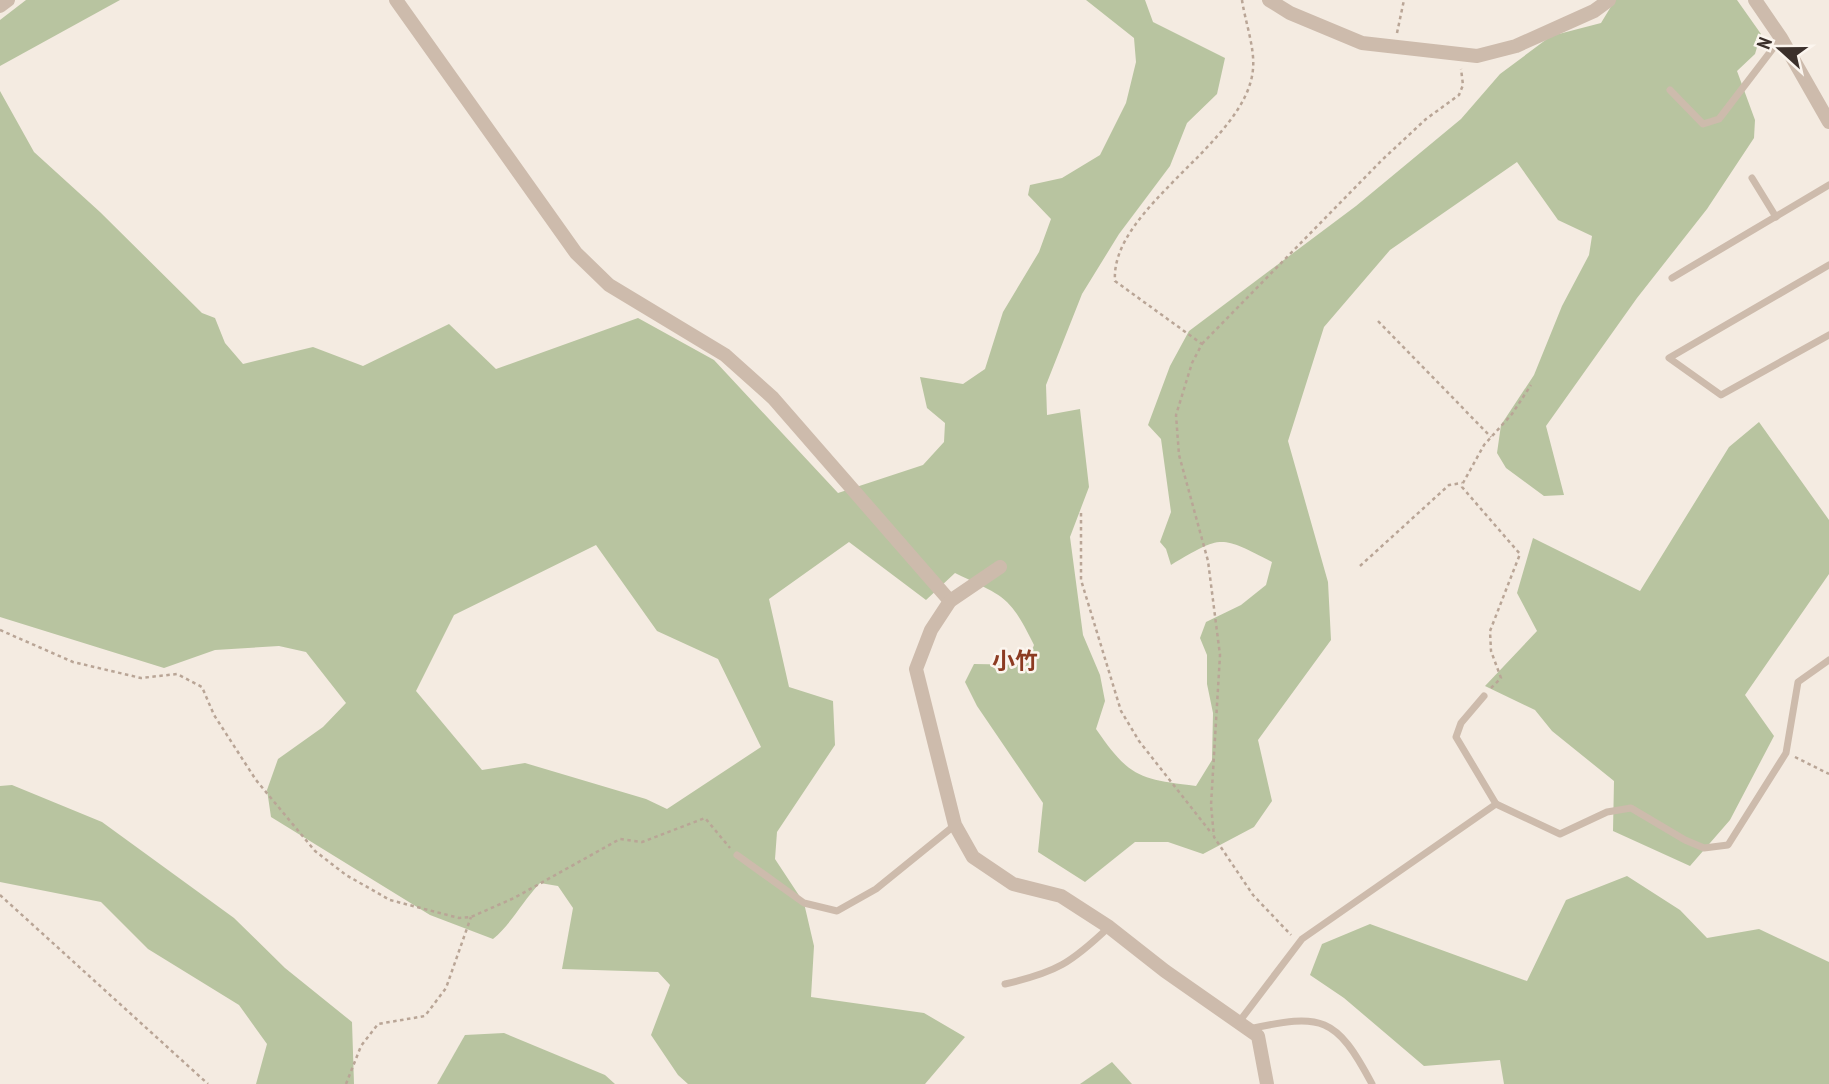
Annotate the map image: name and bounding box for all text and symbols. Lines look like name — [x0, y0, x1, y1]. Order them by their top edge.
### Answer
north arrow — [1745, 14, 1815, 84]
text: N — [1751, 34, 1777, 52]
district label: 小竹 — [992, 646, 1038, 675]

